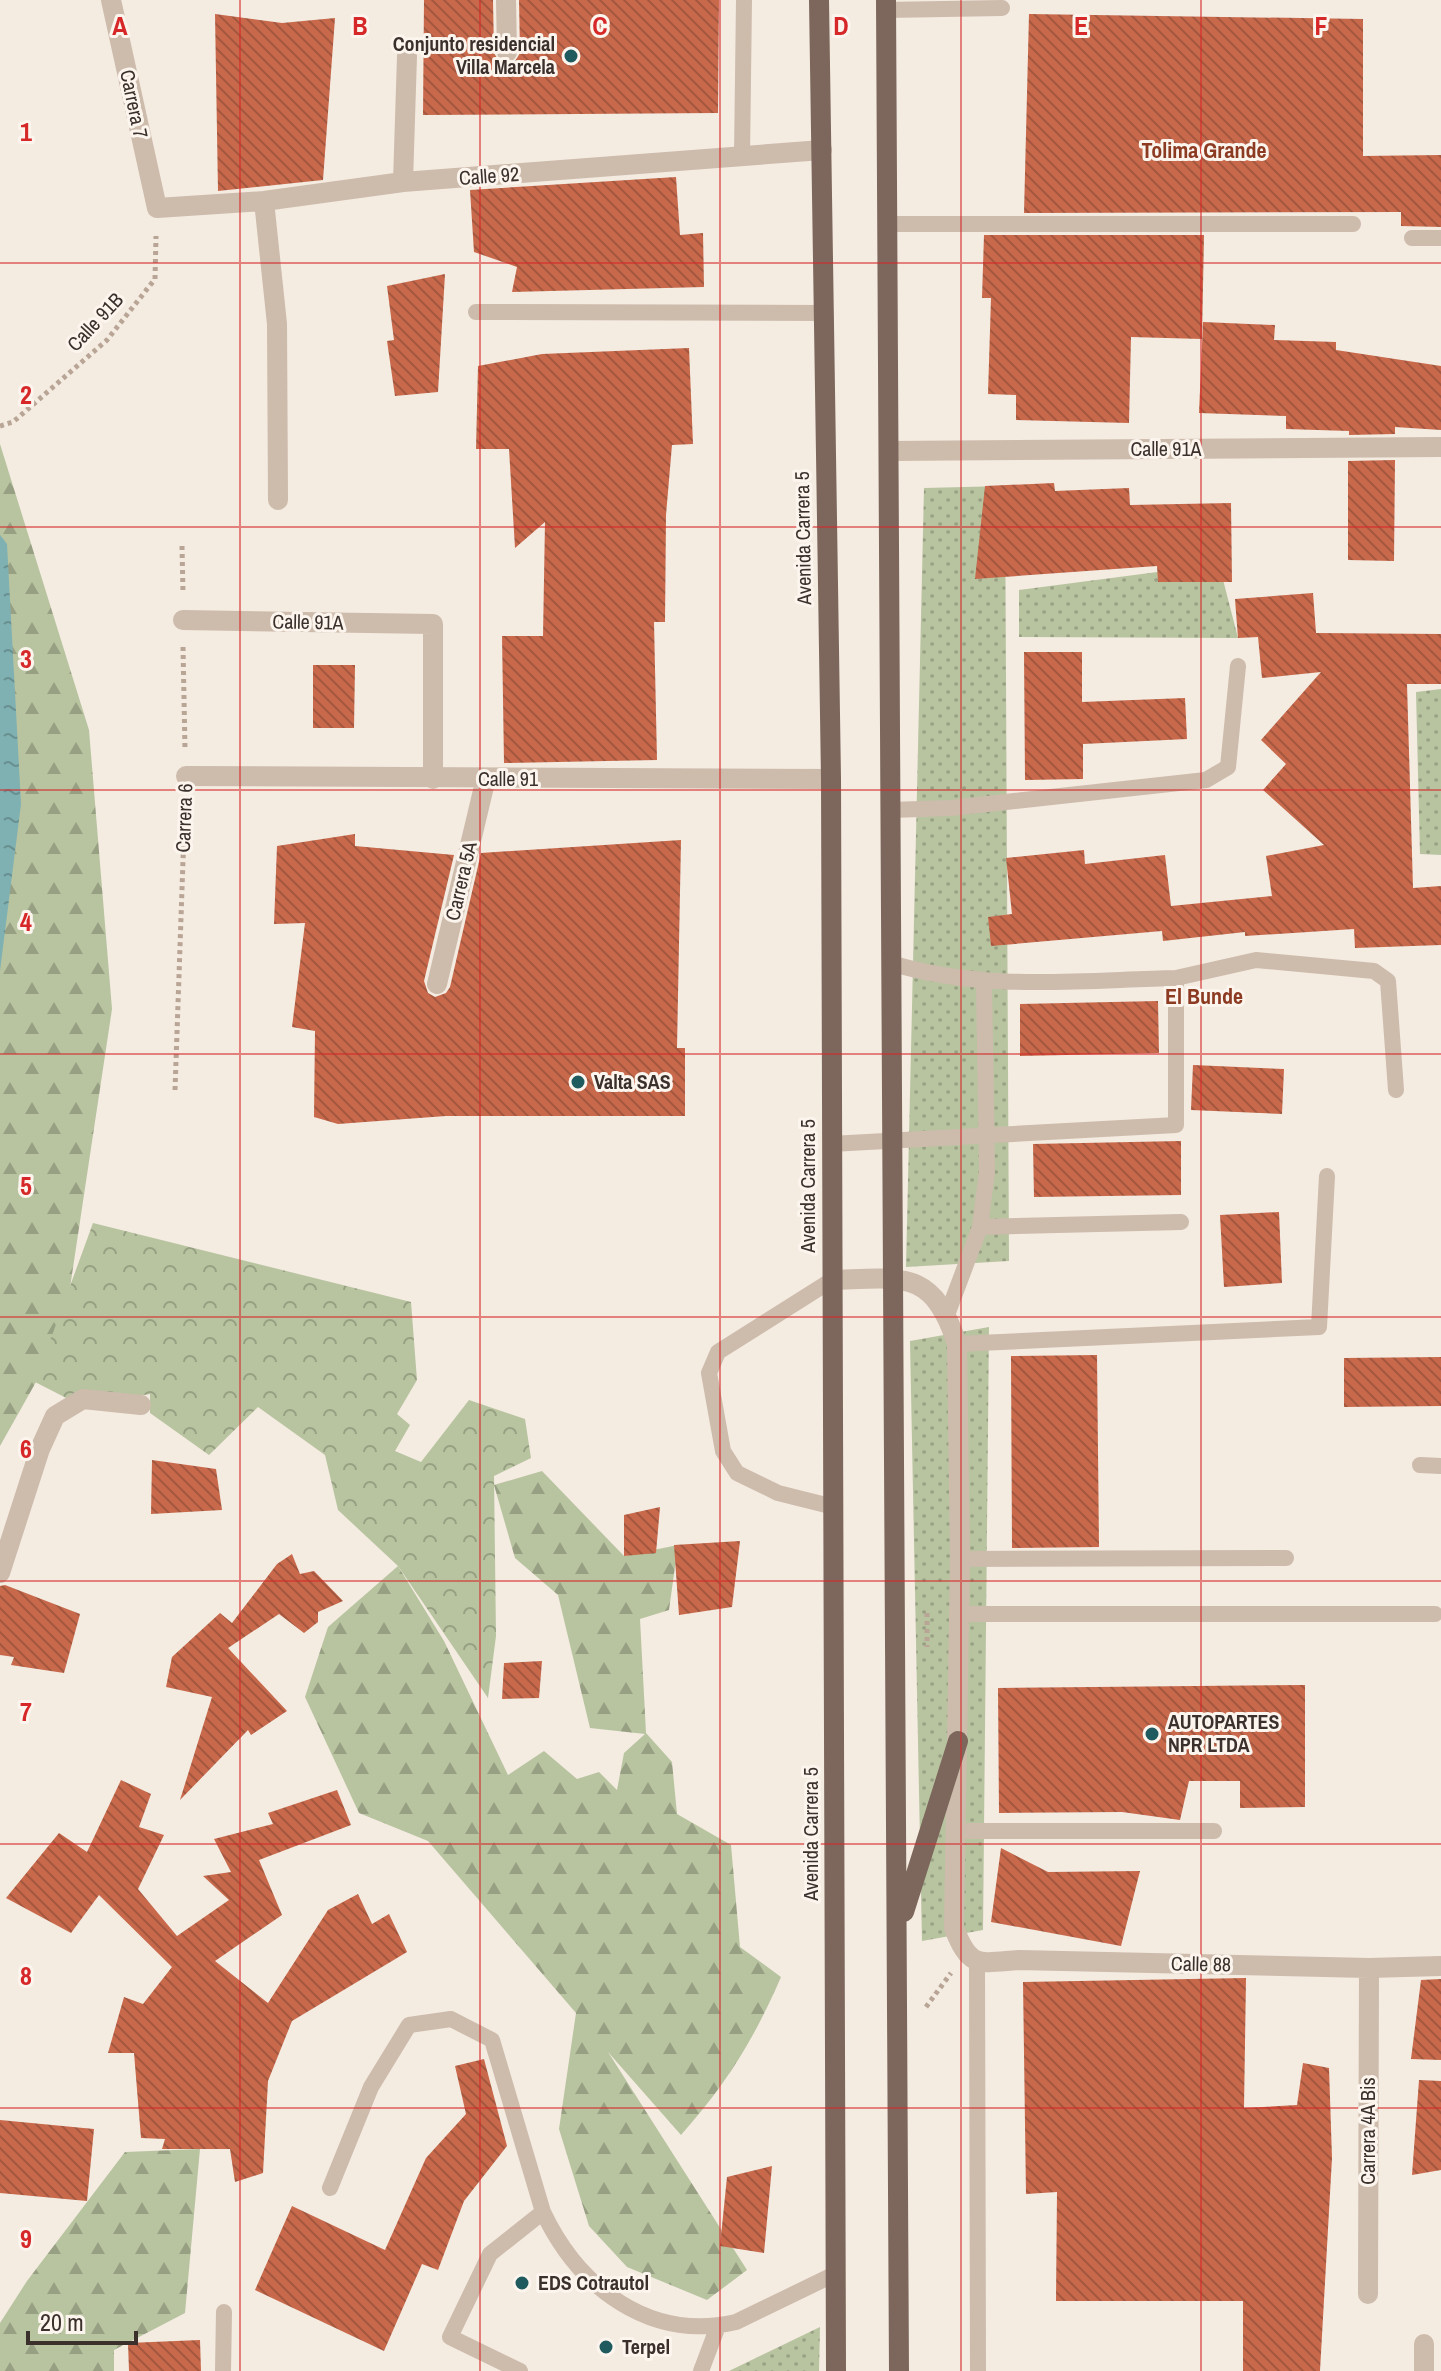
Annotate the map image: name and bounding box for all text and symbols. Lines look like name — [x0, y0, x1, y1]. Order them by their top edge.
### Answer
text: A — [112, 8, 128, 43]
text: B — [352, 8, 368, 43]
text: C — [592, 8, 608, 43]
text: D — [833, 8, 849, 43]
text: E — [1074, 8, 1088, 43]
text: F — [1314, 8, 1328, 43]
place label: Conjunto residencial Villa Marcela — [393, 30, 555, 80]
marker: Conjunto residencial Villa Marcela — [562, 47, 580, 65]
street label: Carrera 7 — [114, 67, 155, 141]
text: 1 — [20, 114, 32, 149]
district label: Tolima Grande — [1141, 135, 1267, 165]
street label: Calle 92 — [458, 160, 520, 191]
street label: Calle 91B — [61, 286, 129, 357]
text: 2 — [20, 377, 32, 412]
street label: Calle 91A — [1130, 435, 1202, 462]
street label: Avenida Carrera 5 — [788, 471, 817, 606]
street label: Calle 91A — [272, 607, 344, 636]
text: 3 — [20, 641, 32, 676]
street label: Calle 91 — [478, 765, 538, 792]
street label: Carrera 6 — [169, 783, 198, 853]
street label: Carrera 5A — [438, 839, 483, 923]
text: 4 — [20, 904, 32, 939]
district label: El Bunde — [1165, 981, 1243, 1011]
place label: Valta SAS — [594, 1068, 671, 1095]
marker: Valta SAS — [569, 1073, 587, 1091]
street label: Avenida Carrera 5 — [794, 1119, 821, 1254]
text: 5 — [20, 1168, 32, 1203]
text: 6 — [20, 1431, 32, 1466]
text: 7 — [20, 1694, 32, 1729]
place label: AUTOPARTES NPR LTDA — [1168, 1708, 1280, 1758]
marker: AUTOPARTES NPR LTDA — [1143, 1725, 1161, 1743]
street label: Avenida Carrera 5 — [797, 1767, 824, 1902]
street label: Calle 88 — [1171, 1949, 1231, 1978]
text: 8 — [20, 1958, 32, 1993]
street label: Carrera 4A Bis — [1354, 2077, 1381, 2185]
text: 9 — [20, 2221, 32, 2256]
place label: EDS Cotrautol — [538, 2269, 649, 2296]
marker: EDS Cotrautol — [513, 2274, 531, 2292]
scale bar — [28, 2295, 136, 2345]
text: 20 m — [40, 2306, 84, 2338]
place label: Terpel — [622, 2333, 670, 2360]
marker: Terpel — [597, 2338, 615, 2356]

